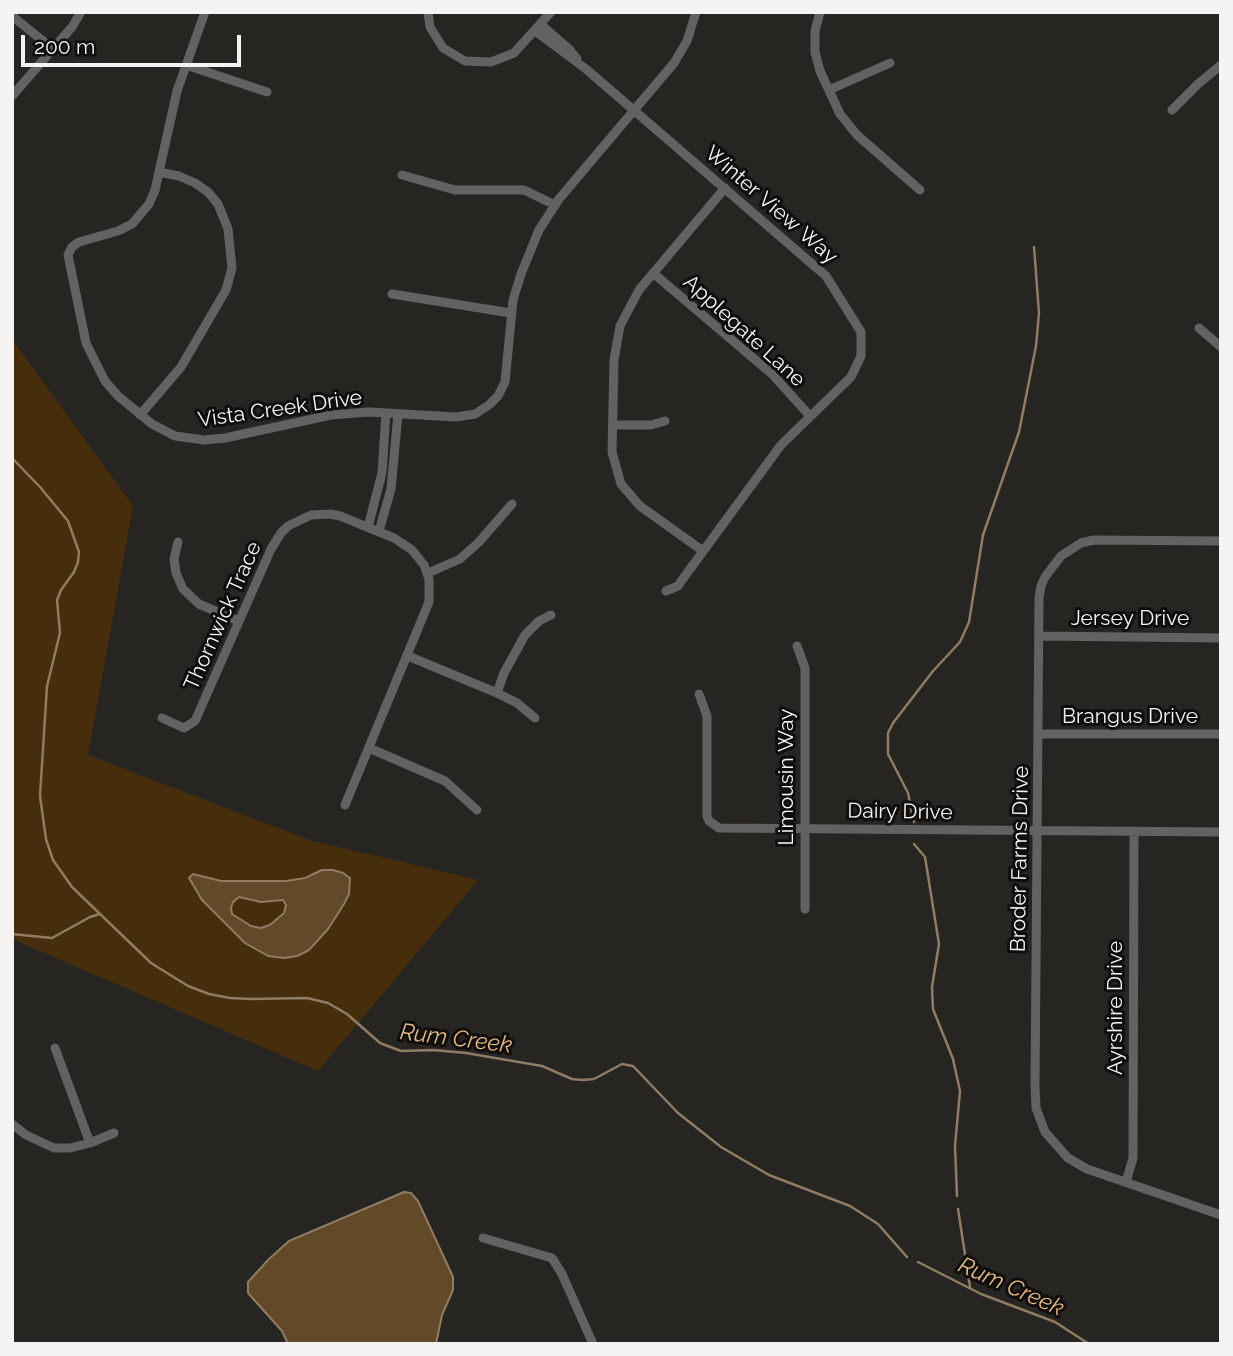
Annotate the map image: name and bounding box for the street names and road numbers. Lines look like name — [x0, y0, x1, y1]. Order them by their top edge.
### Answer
street label: Winter View Way — [700, 141, 842, 269]
street label: Applegate Lane — [678, 270, 810, 392]
street label: Vista Creek Drive — [196, 385, 364, 433]
street label: Thornwick Trace — [179, 538, 267, 694]
street label: Jersey Drive — [1071, 606, 1189, 632]
street label: Brangus Drive — [1062, 704, 1198, 730]
street label: Limousin Way — [774, 709, 800, 845]
street label: Broder Farms Drive — [1006, 766, 1034, 952]
street label: Dairy Drive — [847, 798, 953, 826]
street label: Ayrshire Drive — [1103, 941, 1129, 1075]

